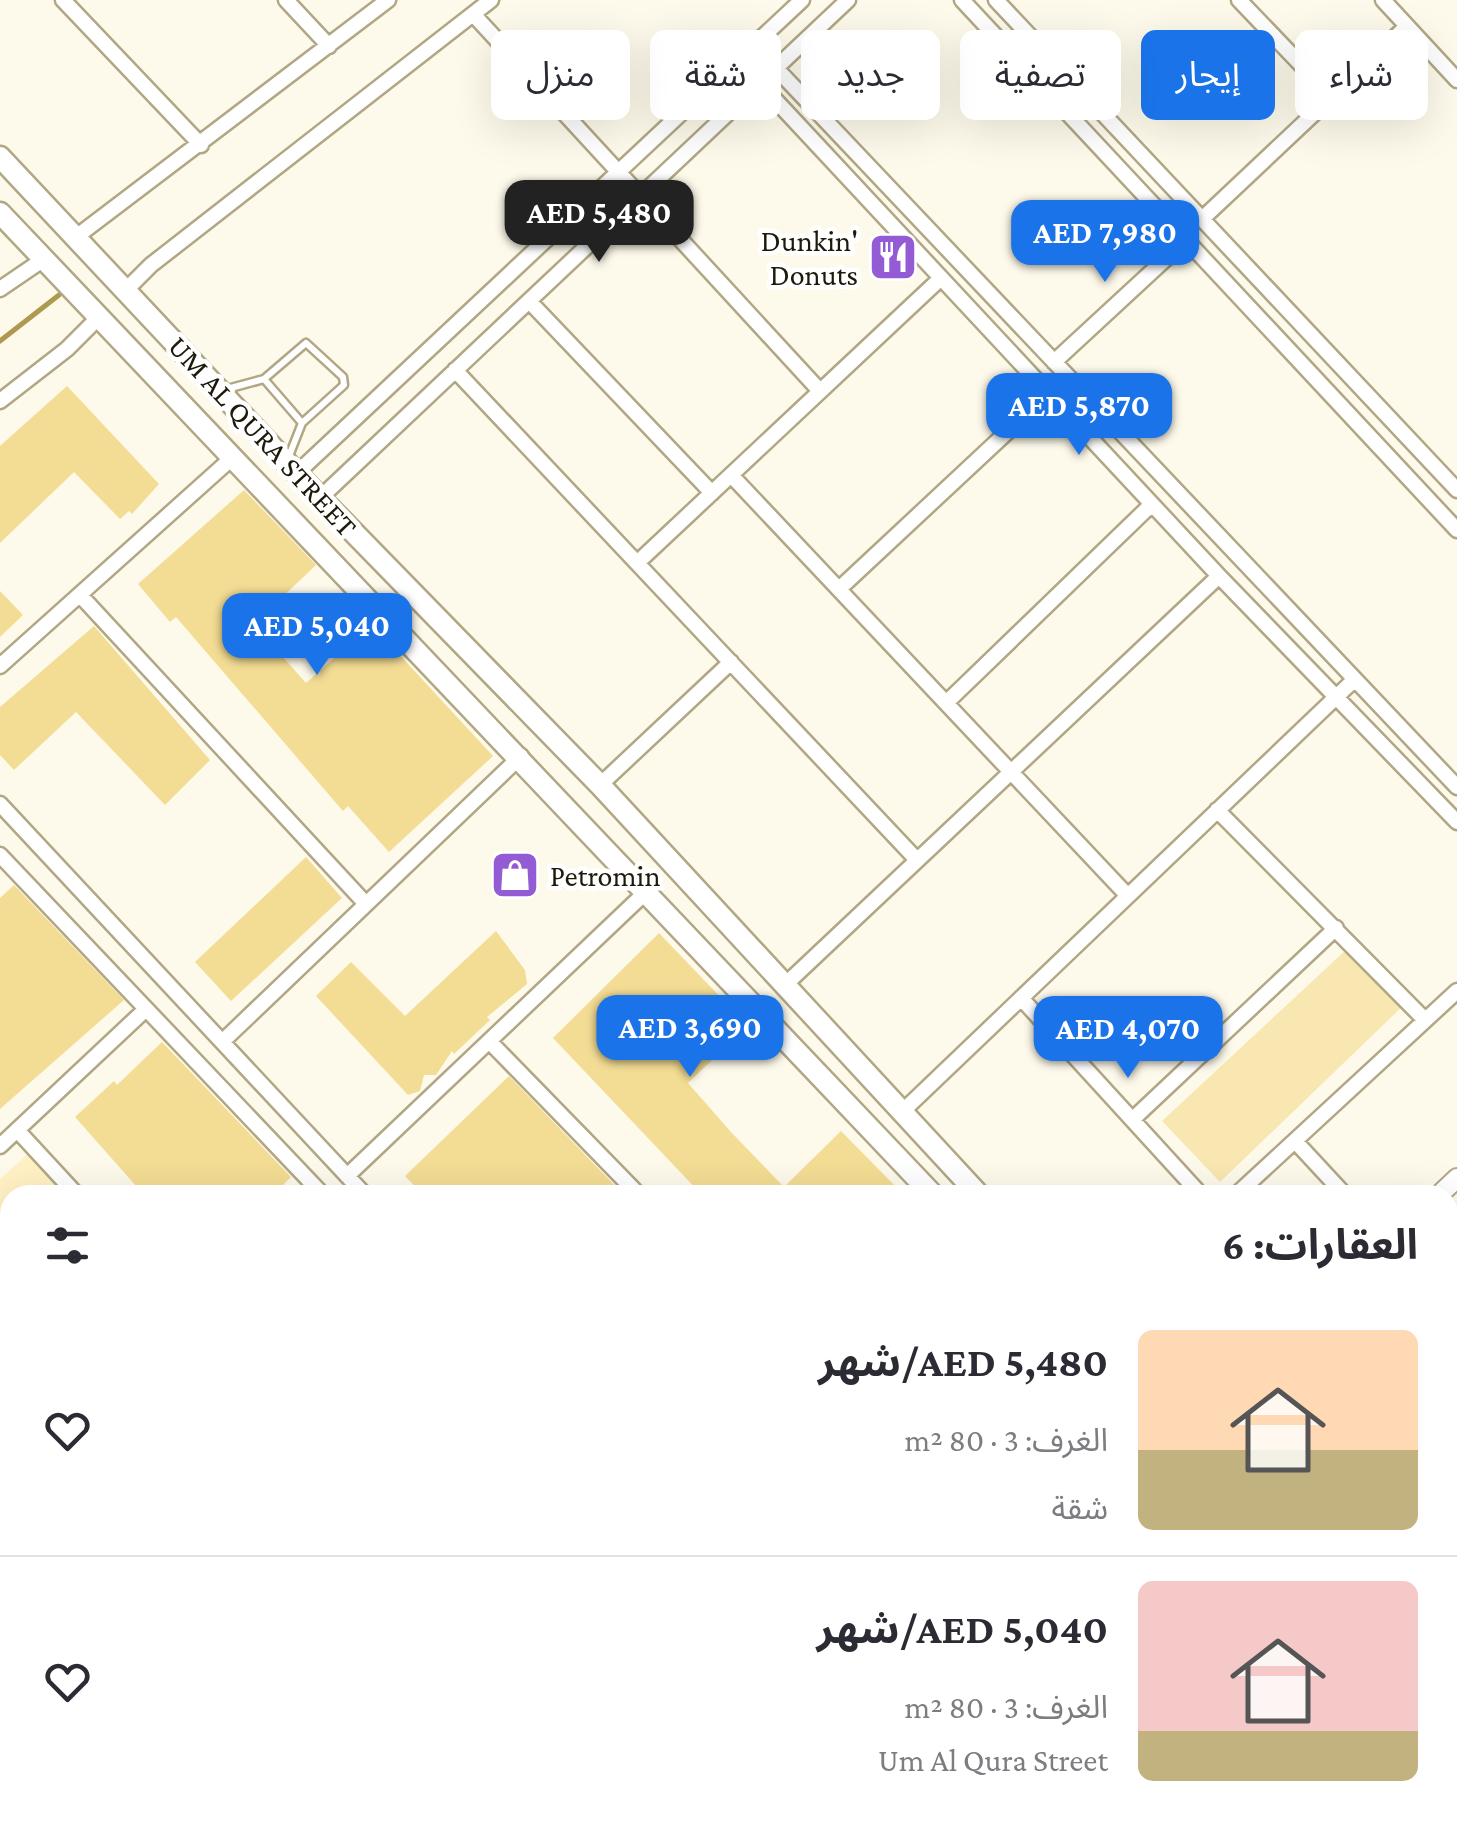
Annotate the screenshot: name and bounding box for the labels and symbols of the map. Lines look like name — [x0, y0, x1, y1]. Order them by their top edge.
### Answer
pin: AED 5,480 — [485, 180, 713, 265]
pin: AED 7,980 — [991, 200, 1219, 285]
place label: Dunkin' Donuts — [761, 224, 858, 291]
restaurant icon: Dunkin' Donuts — [867, 231, 919, 283]
street label: UM AL QURA STREET — [162, 329, 364, 543]
pin: AED 5,870 — [965, 373, 1193, 458]
pin: AED 5,040 — [203, 593, 431, 678]
shop icon: Petromin — [489, 849, 541, 901]
place label: Petromin — [550, 859, 661, 892]
pin: AED 3,690 — [576, 995, 804, 1080]
pin: AED 4,070 — [1014, 996, 1242, 1081]

